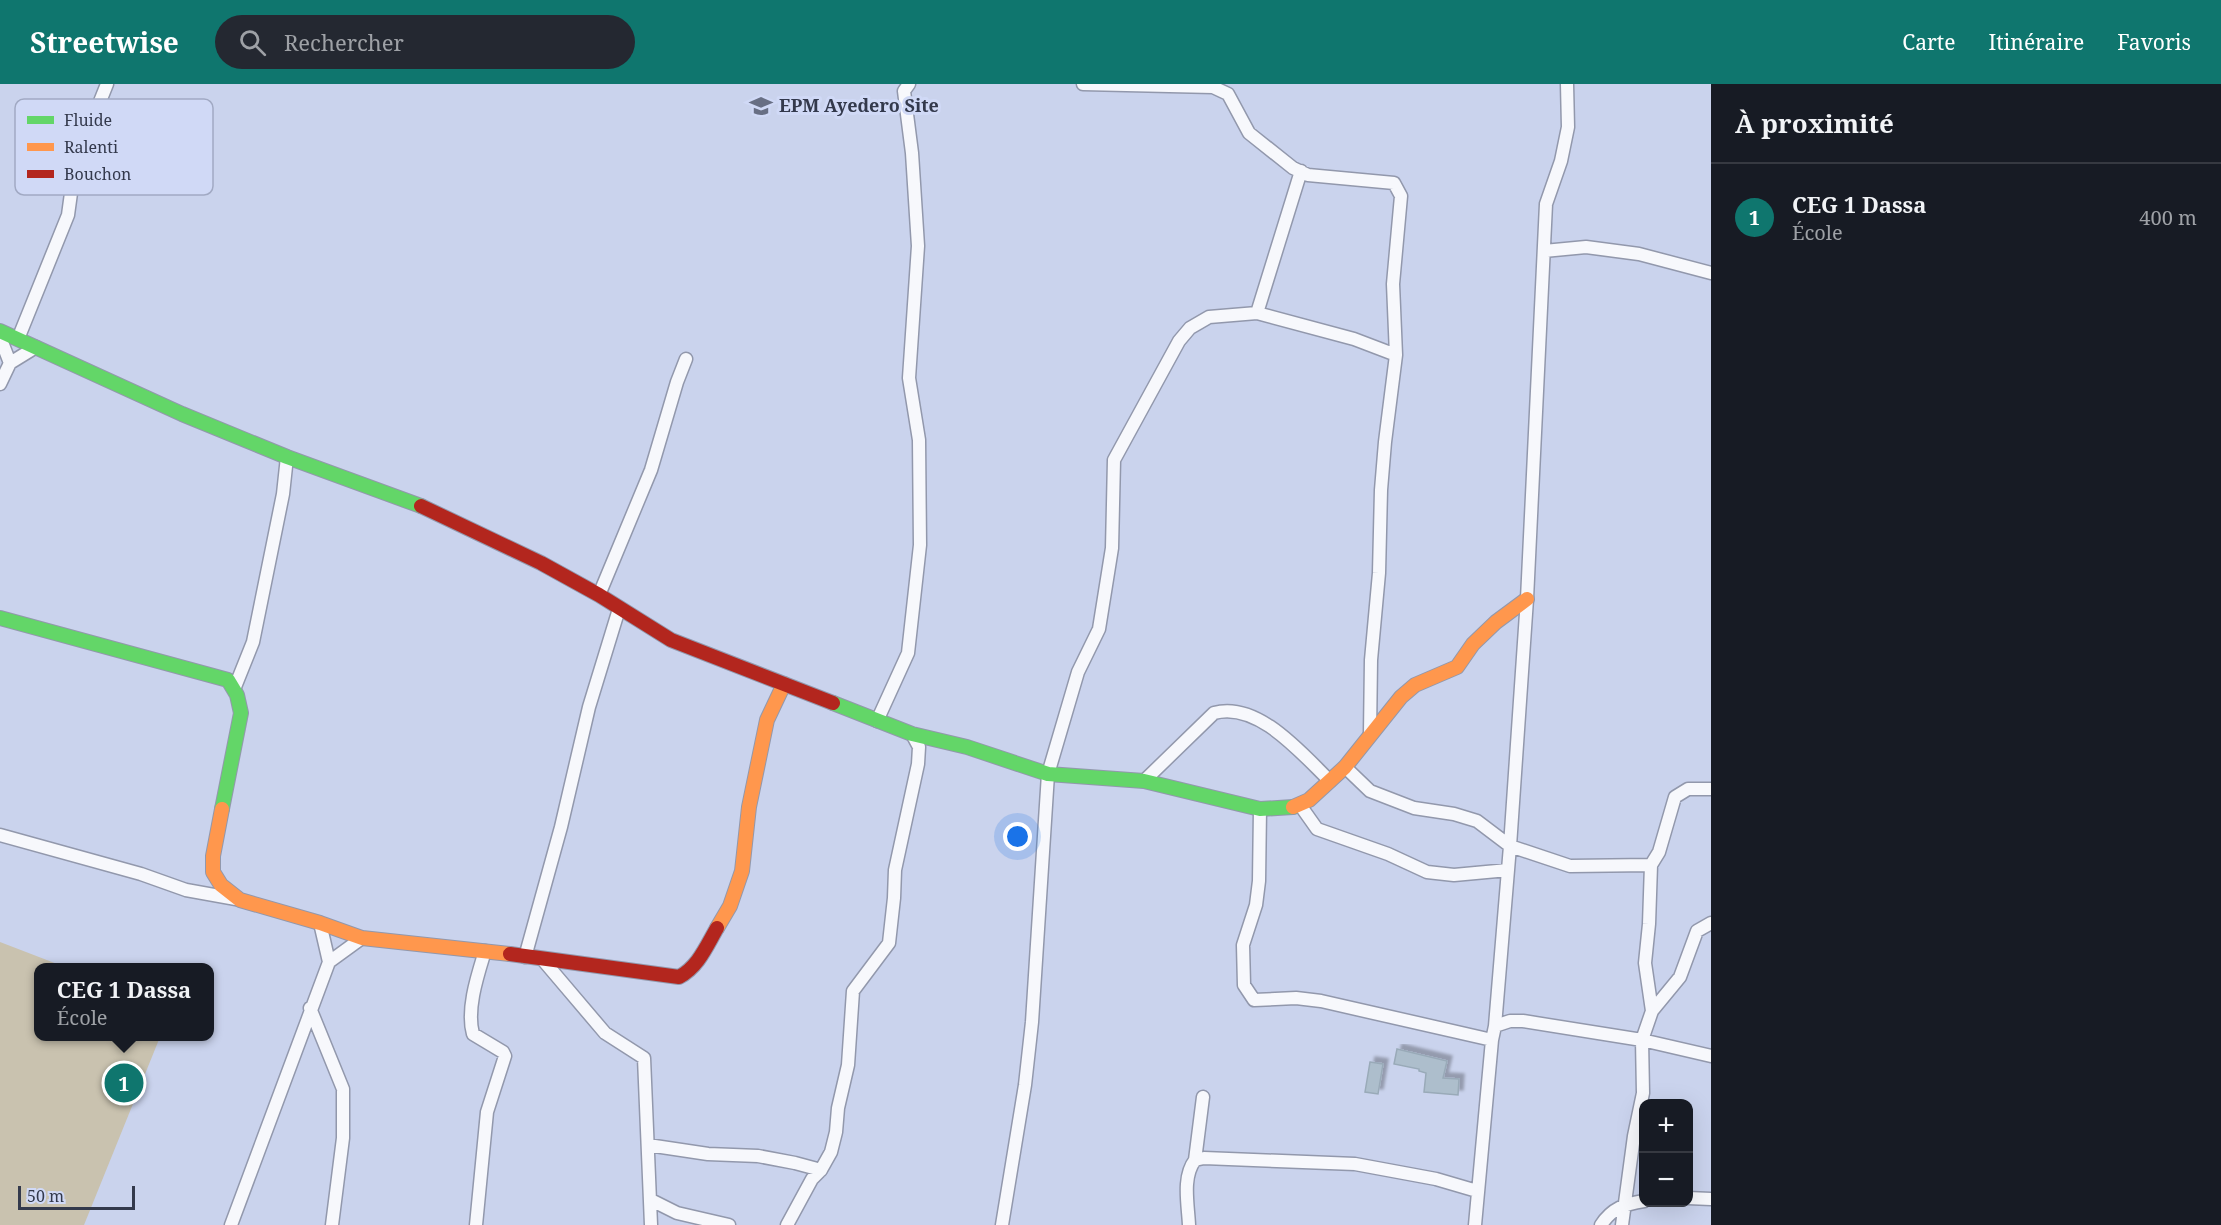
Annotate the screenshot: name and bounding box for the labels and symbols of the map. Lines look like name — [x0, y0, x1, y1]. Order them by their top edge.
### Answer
school or university icon: EPM Ayedero Site — [748, 93, 774, 119]
place label: EPM Ayedero Site — [779, 93, 939, 117]
legend — [15, 99, 213, 195]
text: Fluide — [64, 109, 112, 131]
text: Ralenti — [64, 136, 118, 158]
text: Bouchon — [64, 163, 131, 185]
your location — [1003, 822, 1032, 851]
pin: 1 — [104, 1060, 144, 1106]
scale bar — [18, 1183, 135, 1210]

